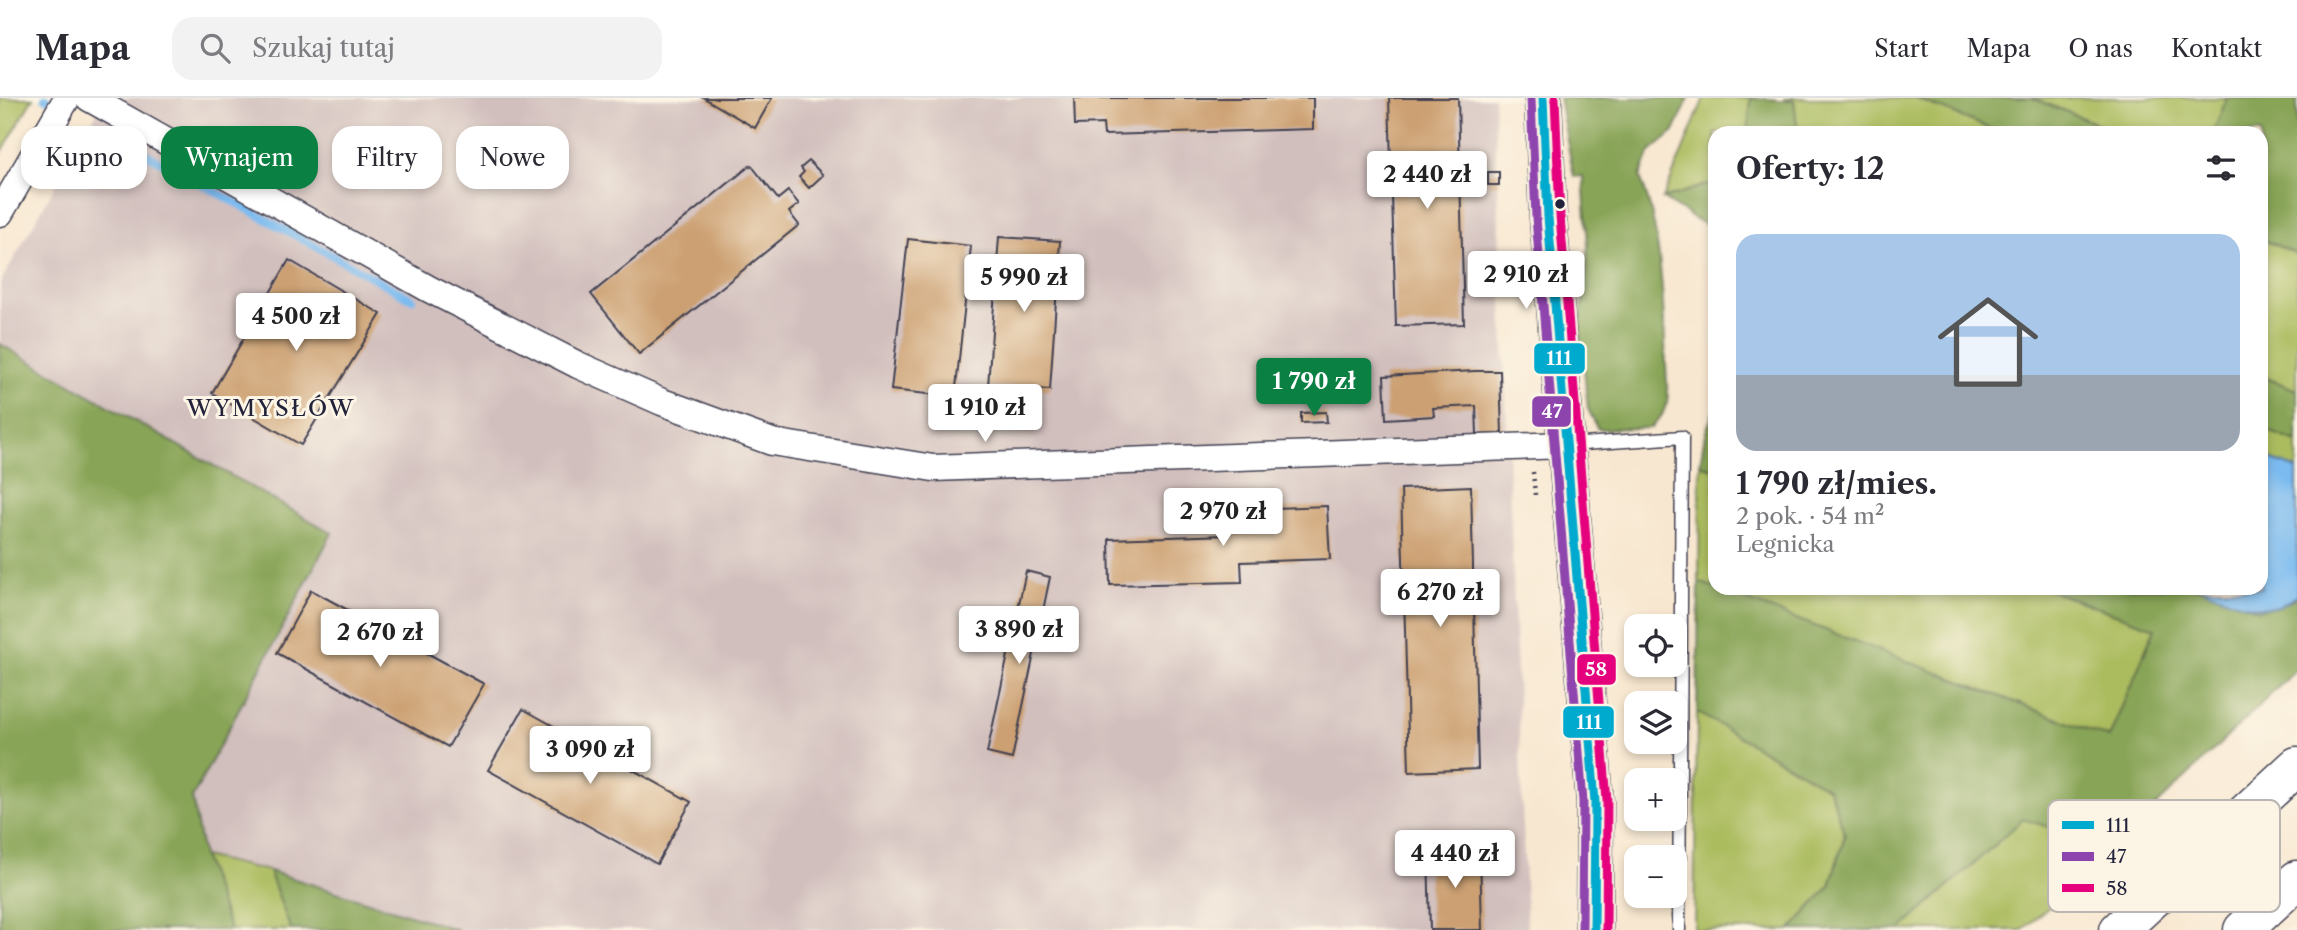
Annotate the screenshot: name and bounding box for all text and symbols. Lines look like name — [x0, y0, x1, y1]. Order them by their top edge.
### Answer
search box — [172, 17, 662, 80]
text: Mapa — [35, 28, 130, 69]
icon: search — [196, 29, 234, 67]
text: Szukaj tutaj — [252, 32, 395, 64]
text: Start — [1874, 34, 1928, 63]
text: Mapa — [1966, 34, 2031, 63]
text: O nas — [2069, 34, 2133, 63]
text: Kontakt — [2171, 34, 2262, 63]
chip: Kupno — [21, 126, 147, 189]
chip: Wynajem — [161, 126, 318, 189]
chip: Filtry — [332, 126, 442, 189]
chip: Nowe — [456, 126, 569, 189]
icon: filters — [2202, 149, 2240, 187]
text: Oferty: 12 — [1736, 150, 1884, 187]
pin: 2 440 zł — [1355, 152, 1499, 211]
text: 2 440 zł — [1383, 160, 1471, 188]
unlabelled marker — [1553, 197, 1567, 211]
pin: 2 910 zł — [1454, 252, 1598, 311]
pin: 5 990 zł — [952, 254, 1096, 314]
text: 2 910 zł — [1484, 260, 1568, 288]
text: 5 990 zł — [980, 263, 1068, 291]
icon: home — [1925, 279, 2051, 405]
pin: 4 500 zł — [224, 294, 368, 353]
text: 4 500 zł — [252, 302, 340, 330]
line badge: 111 — [1533, 342, 1586, 375]
text: 111 — [1546, 347, 1572, 370]
pin: 1 790 zł — [1242, 358, 1386, 418]
text: 1 790 zł — [1272, 367, 1356, 395]
pin: 1 910 zł — [913, 384, 1057, 444]
text: 1 910 zł — [944, 393, 1026, 421]
district label: WYMYSŁÓW — [186, 394, 355, 422]
line badge: 47 — [1531, 395, 1572, 428]
text: 47 — [1541, 400, 1563, 423]
text: 1 790 zł/mies. — [1736, 465, 1937, 502]
pin: 2 970 zł — [1151, 489, 1295, 548]
text: 2 970 zł — [1180, 497, 1266, 525]
text: 2 pok. · 54 m² — [1736, 502, 1884, 530]
text: Legnicka — [1736, 530, 1835, 558]
pin: 6 270 zł — [1368, 570, 1512, 629]
text: 6 270 zł — [1397, 578, 1483, 606]
pin: 3 890 zł — [947, 606, 1091, 666]
pin: 2 670 zł — [308, 610, 452, 669]
map controls — [1624, 614, 1687, 908]
button: locate — [1624, 614, 1687, 677]
text: 3 890 zł — [975, 615, 1063, 643]
text: 2 670 zł — [337, 618, 423, 646]
line badge: 58 — [1576, 653, 1617, 686]
text: 58 — [1585, 658, 1607, 681]
button: layers — [1624, 691, 1687, 754]
line badge: 111 — [1562, 705, 1615, 739]
text: 111 — [1576, 711, 1602, 734]
pin: 3 090 zł — [518, 726, 662, 786]
text: 3 090 zł — [546, 735, 634, 763]
button: + — [1624, 768, 1687, 831]
legend — [2048, 800, 2280, 912]
text: 111 — [2106, 814, 2130, 837]
pin: 4 440 zł — [1383, 830, 1527, 890]
text: 4 440 zł — [1411, 839, 1499, 867]
button: − — [1624, 845, 1687, 908]
text: 47 — [2106, 845, 2127, 868]
text: 58 — [2106, 877, 2128, 900]

